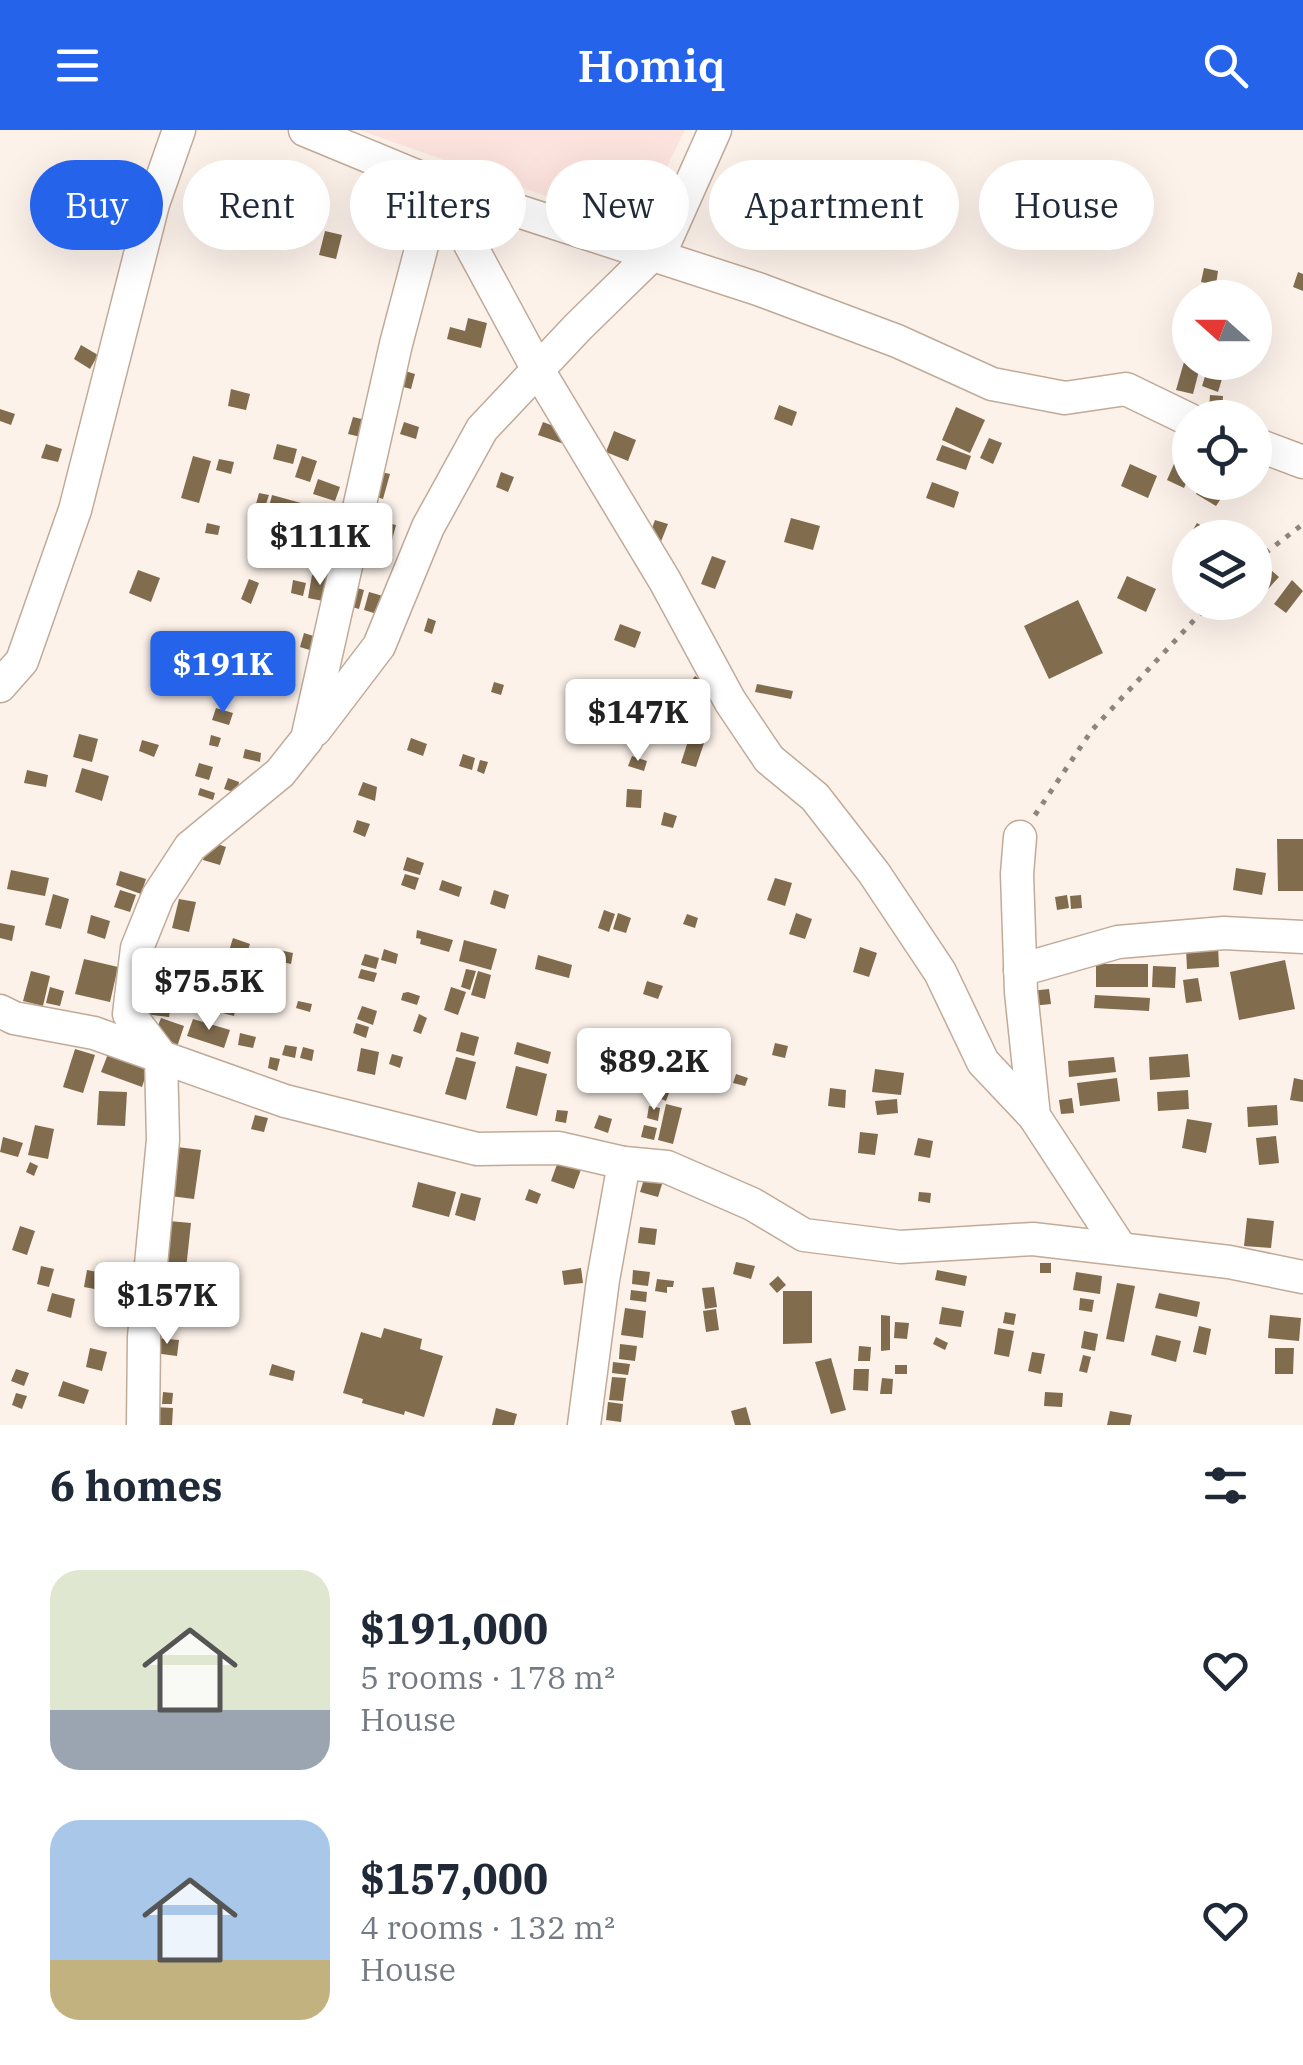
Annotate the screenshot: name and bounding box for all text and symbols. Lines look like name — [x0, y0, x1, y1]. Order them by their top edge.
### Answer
text: Homiq — [577, 36, 726, 94]
icon: menu — [50, 38, 105, 93]
icon: search — [1198, 38, 1253, 93]
chip: Buy — [30, 160, 163, 250]
chip: Rent — [183, 160, 330, 250]
chip: Filters — [350, 160, 526, 250]
chip: New — [546, 160, 689, 250]
chip: Apartment — [709, 160, 959, 250]
chip: House — [979, 160, 1154, 250]
north arrow — [1172, 280, 1272, 380]
map controls — [1172, 280, 1272, 620]
button: locate — [1172, 400, 1272, 500]
pin: $111K — [250, 503, 390, 588]
text: $111K — [269, 514, 371, 556]
button: layers — [1172, 520, 1272, 620]
pin: $191K — [153, 631, 293, 716]
text: $191K — [172, 642, 274, 684]
pin: $147K — [568, 679, 708, 764]
text: $147K — [587, 690, 689, 732]
pin: $75.5K — [128, 948, 290, 1033]
text: $75.5K — [154, 959, 264, 1001]
pin: $89.2K — [573, 1028, 735, 1113]
text: $89.2K — [599, 1039, 709, 1081]
pin: $157K — [97, 1262, 237, 1347]
text: $157K — [116, 1273, 218, 1315]
text: 6 homes — [50, 1458, 223, 1513]
icon: filters — [1198, 1458, 1253, 1513]
text: $191,000 — [360, 1601, 548, 1656]
icon: home — [130, 1610, 250, 1730]
icon: heart — [1198, 1643, 1253, 1698]
text: 5 rooms · 178 m² — [360, 1656, 615, 1698]
text: House — [360, 1698, 456, 1740]
text: $157,000 — [360, 1851, 548, 1906]
icon: home — [130, 1860, 250, 1980]
icon: heart — [1198, 1893, 1253, 1948]
text: 4 rooms · 132 m² — [360, 1906, 615, 1948]
text: House — [360, 1948, 456, 1990]

